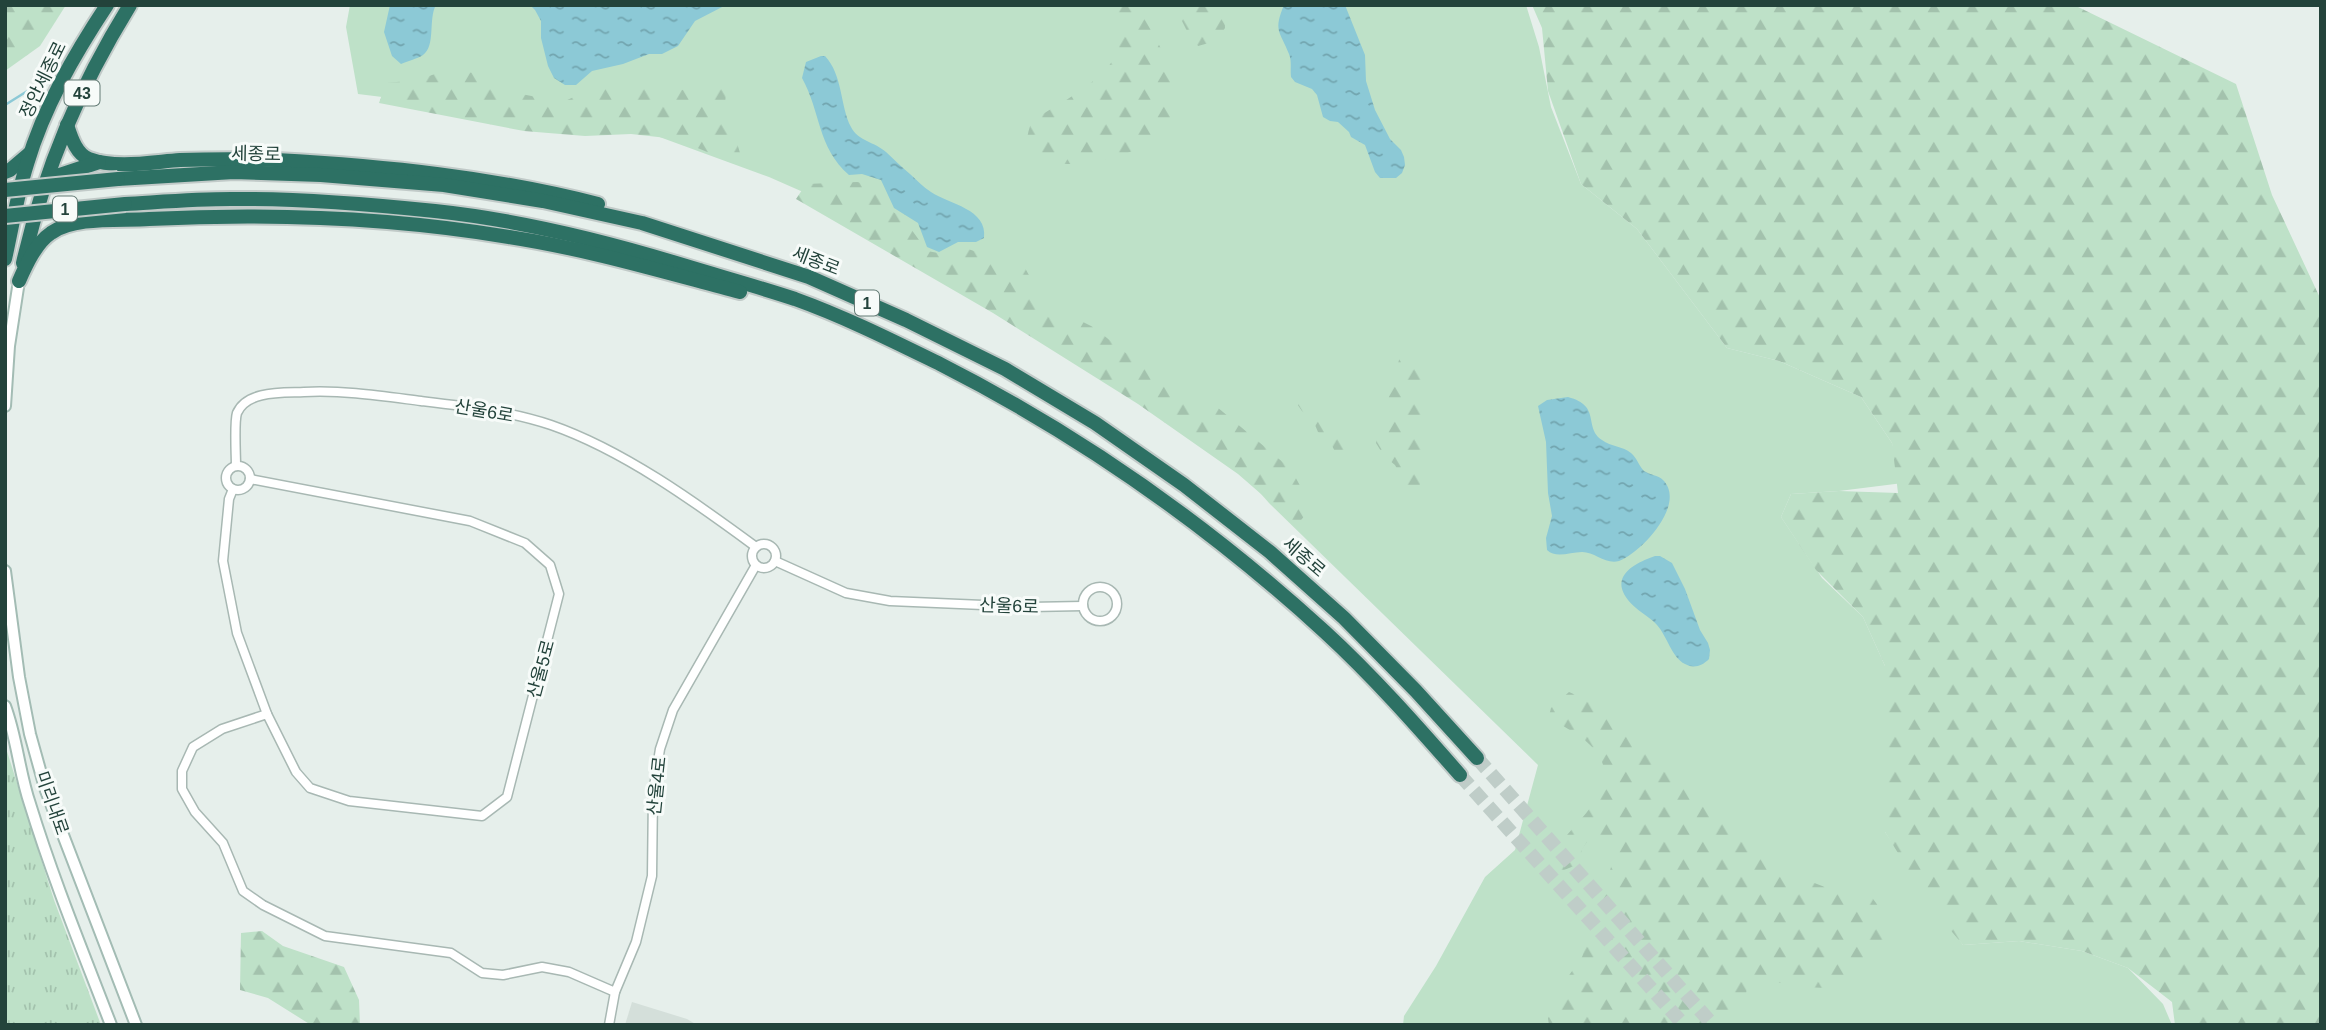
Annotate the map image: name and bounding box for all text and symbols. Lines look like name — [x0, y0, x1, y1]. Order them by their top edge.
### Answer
street label: 정안세종로 — [16, 38, 70, 122]
road number: 43 — [64, 80, 100, 106]
street label: 세종로 — [231, 144, 281, 164]
road number: 1 — [53, 196, 77, 222]
street label: 세종로 — [789, 243, 843, 279]
road number: 1 — [855, 290, 879, 316]
street label: 산울6로 — [453, 396, 515, 426]
street label: 세종로 — [1279, 533, 1329, 581]
street label: 산울6로 — [979, 595, 1039, 617]
street label: 산울5로 — [524, 638, 558, 700]
street label: 산울4로 — [644, 755, 670, 817]
street label: 미리내로 — [32, 768, 72, 838]

